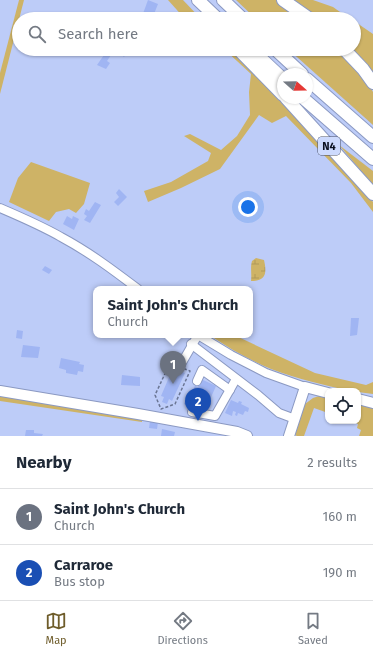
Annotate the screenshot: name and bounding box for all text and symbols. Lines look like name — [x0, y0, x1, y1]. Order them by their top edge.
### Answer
search box — [12, 12, 361, 56]
icon: search — [26, 23, 48, 45]
text: Search here — [58, 25, 138, 43]
north arrow — [277, 68, 313, 104]
road number: N4 — [318, 137, 340, 155]
your location — [238, 197, 258, 217]
popup — [93, 286, 253, 338]
text: Saint John's Church — [107, 296, 239, 314]
text: Church — [107, 314, 148, 329]
pin: 1 — [160, 351, 186, 384]
pin: 2 — [185, 388, 211, 421]
map controls — [325, 388, 361, 424]
button: locate — [325, 388, 361, 424]
text: Nearby — [16, 452, 71, 473]
text: 2 results — [307, 455, 357, 470]
text: Saint John's Church — [54, 500, 185, 518]
text: 1 — [26, 509, 32, 524]
text: 160 m — [323, 509, 357, 524]
text: Church — [54, 518, 95, 533]
text: Carraroe — [54, 556, 113, 574]
text: 2 — [26, 565, 32, 580]
text: 190 m — [323, 565, 357, 580]
text: Bus stop — [54, 574, 105, 589]
tab: Map — [45, 610, 67, 647]
tab: Directions — [157, 610, 208, 647]
tab: Saved — [298, 610, 328, 647]

